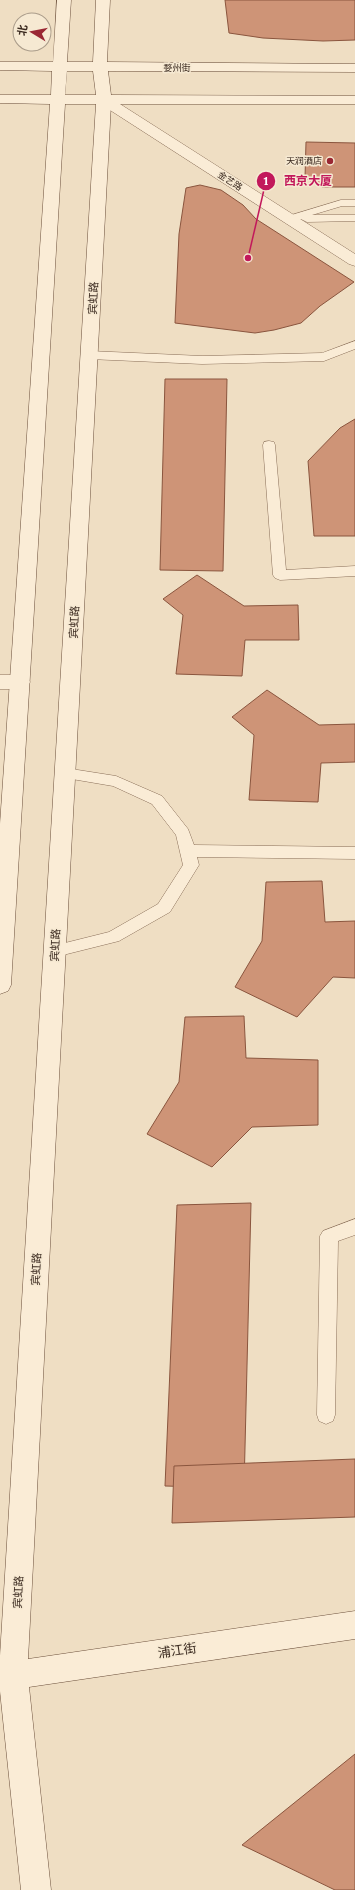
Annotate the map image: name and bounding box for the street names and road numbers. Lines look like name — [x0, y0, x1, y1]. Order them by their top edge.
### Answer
street label: 婺州街 — [163, 62, 191, 73]
street label: 金艺路 — [216, 169, 245, 193]
street label: 宾虹路 — [85, 281, 101, 315]
street label: 宾虹路 — [66, 605, 82, 639]
street label: 宾虹路 — [47, 928, 63, 962]
street label: 宾虹路 — [28, 1252, 44, 1286]
street label: 宾虹路 — [10, 1575, 26, 1609]
street label: 浦江街 — [157, 1639, 198, 1662]

